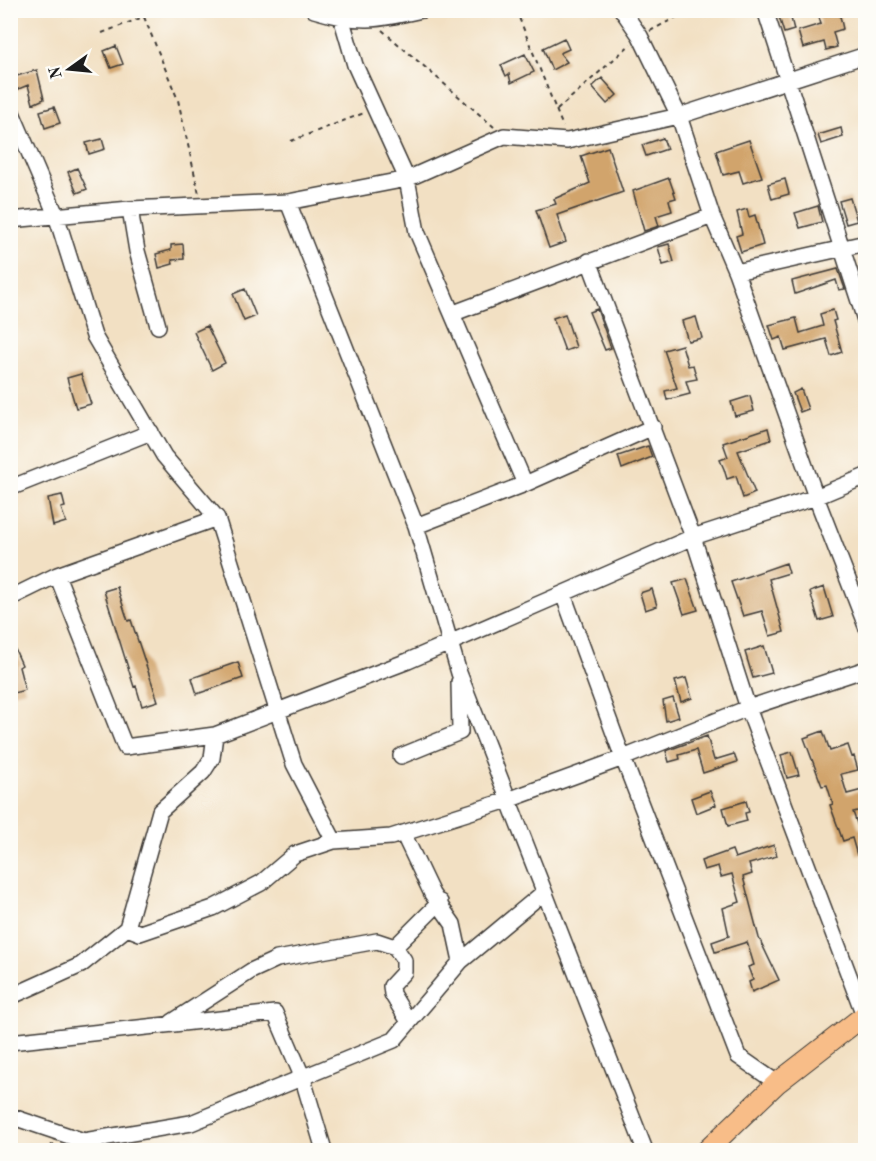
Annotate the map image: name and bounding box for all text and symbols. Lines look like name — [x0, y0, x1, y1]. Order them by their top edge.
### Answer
north arrow — [39, 39, 99, 99]
text: N — [47, 64, 66, 80]

